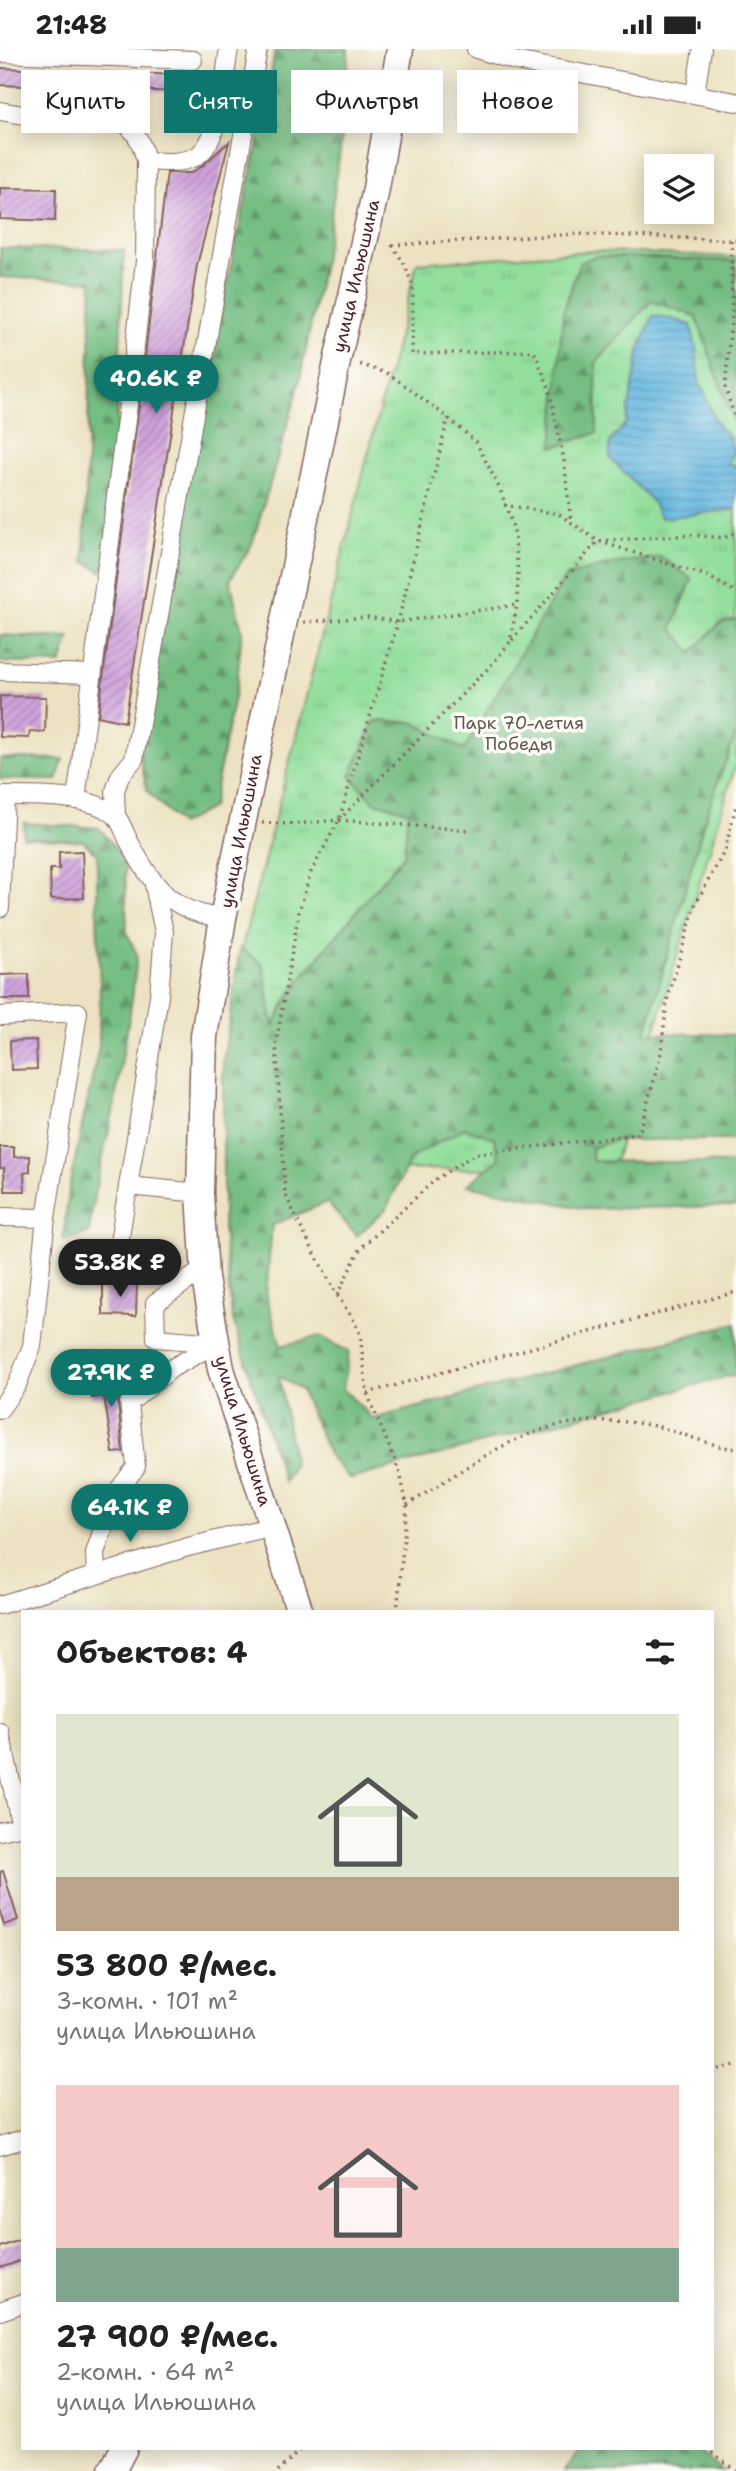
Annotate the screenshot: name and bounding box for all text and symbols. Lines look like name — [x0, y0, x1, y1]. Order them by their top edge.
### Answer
text: 21:48 — [35, 7, 107, 42]
chip: Купить — [21, 70, 150, 133]
chip: Снять — [164, 70, 277, 133]
chip: Фильтры — [291, 70, 443, 133]
chip: Новое — [457, 70, 578, 133]
map controls — [644, 154, 714, 224]
button: layers — [644, 154, 714, 224]
street label: улица Ильюшина — [327, 197, 385, 355]
pin: 40.6K ₽ — [91, 355, 221, 415]
text: 40.6K ₽ — [110, 363, 202, 393]
park label: Парк 70-летия Победы — [454, 711, 584, 756]
street label: улица Ильюшина — [214, 752, 268, 910]
pin: 53.8K ₽ — [55, 1239, 185, 1299]
text: 53.8K ₽ — [74, 1247, 166, 1277]
pin: 27.9K ₽ — [46, 1349, 176, 1409]
street label: улица Ильюшина — [209, 1353, 277, 1509]
text: 27.9K ₽ — [67, 1357, 155, 1387]
pin: 64.1K ₽ — [65, 1485, 195, 1544]
text: 64.1K ₽ — [87, 1492, 173, 1522]
text: Объектов: 4 — [56, 1632, 248, 1673]
icon: filters — [641, 1633, 679, 1671]
icon: home — [305, 1759, 431, 1885]
text: 53 800 ₽/мес. — [56, 1945, 277, 1986]
text: 3-комн. · 101 m² — [56, 1986, 238, 2016]
text: улица Ильюшина — [56, 2016, 256, 2046]
icon: home — [305, 2130, 431, 2256]
text: 27 900 ₽/мес. — [56, 2316, 278, 2357]
text: 2-комн. · 64 m² — [56, 2357, 234, 2387]
text: улица Ильюшина — [56, 2387, 256, 2417]

